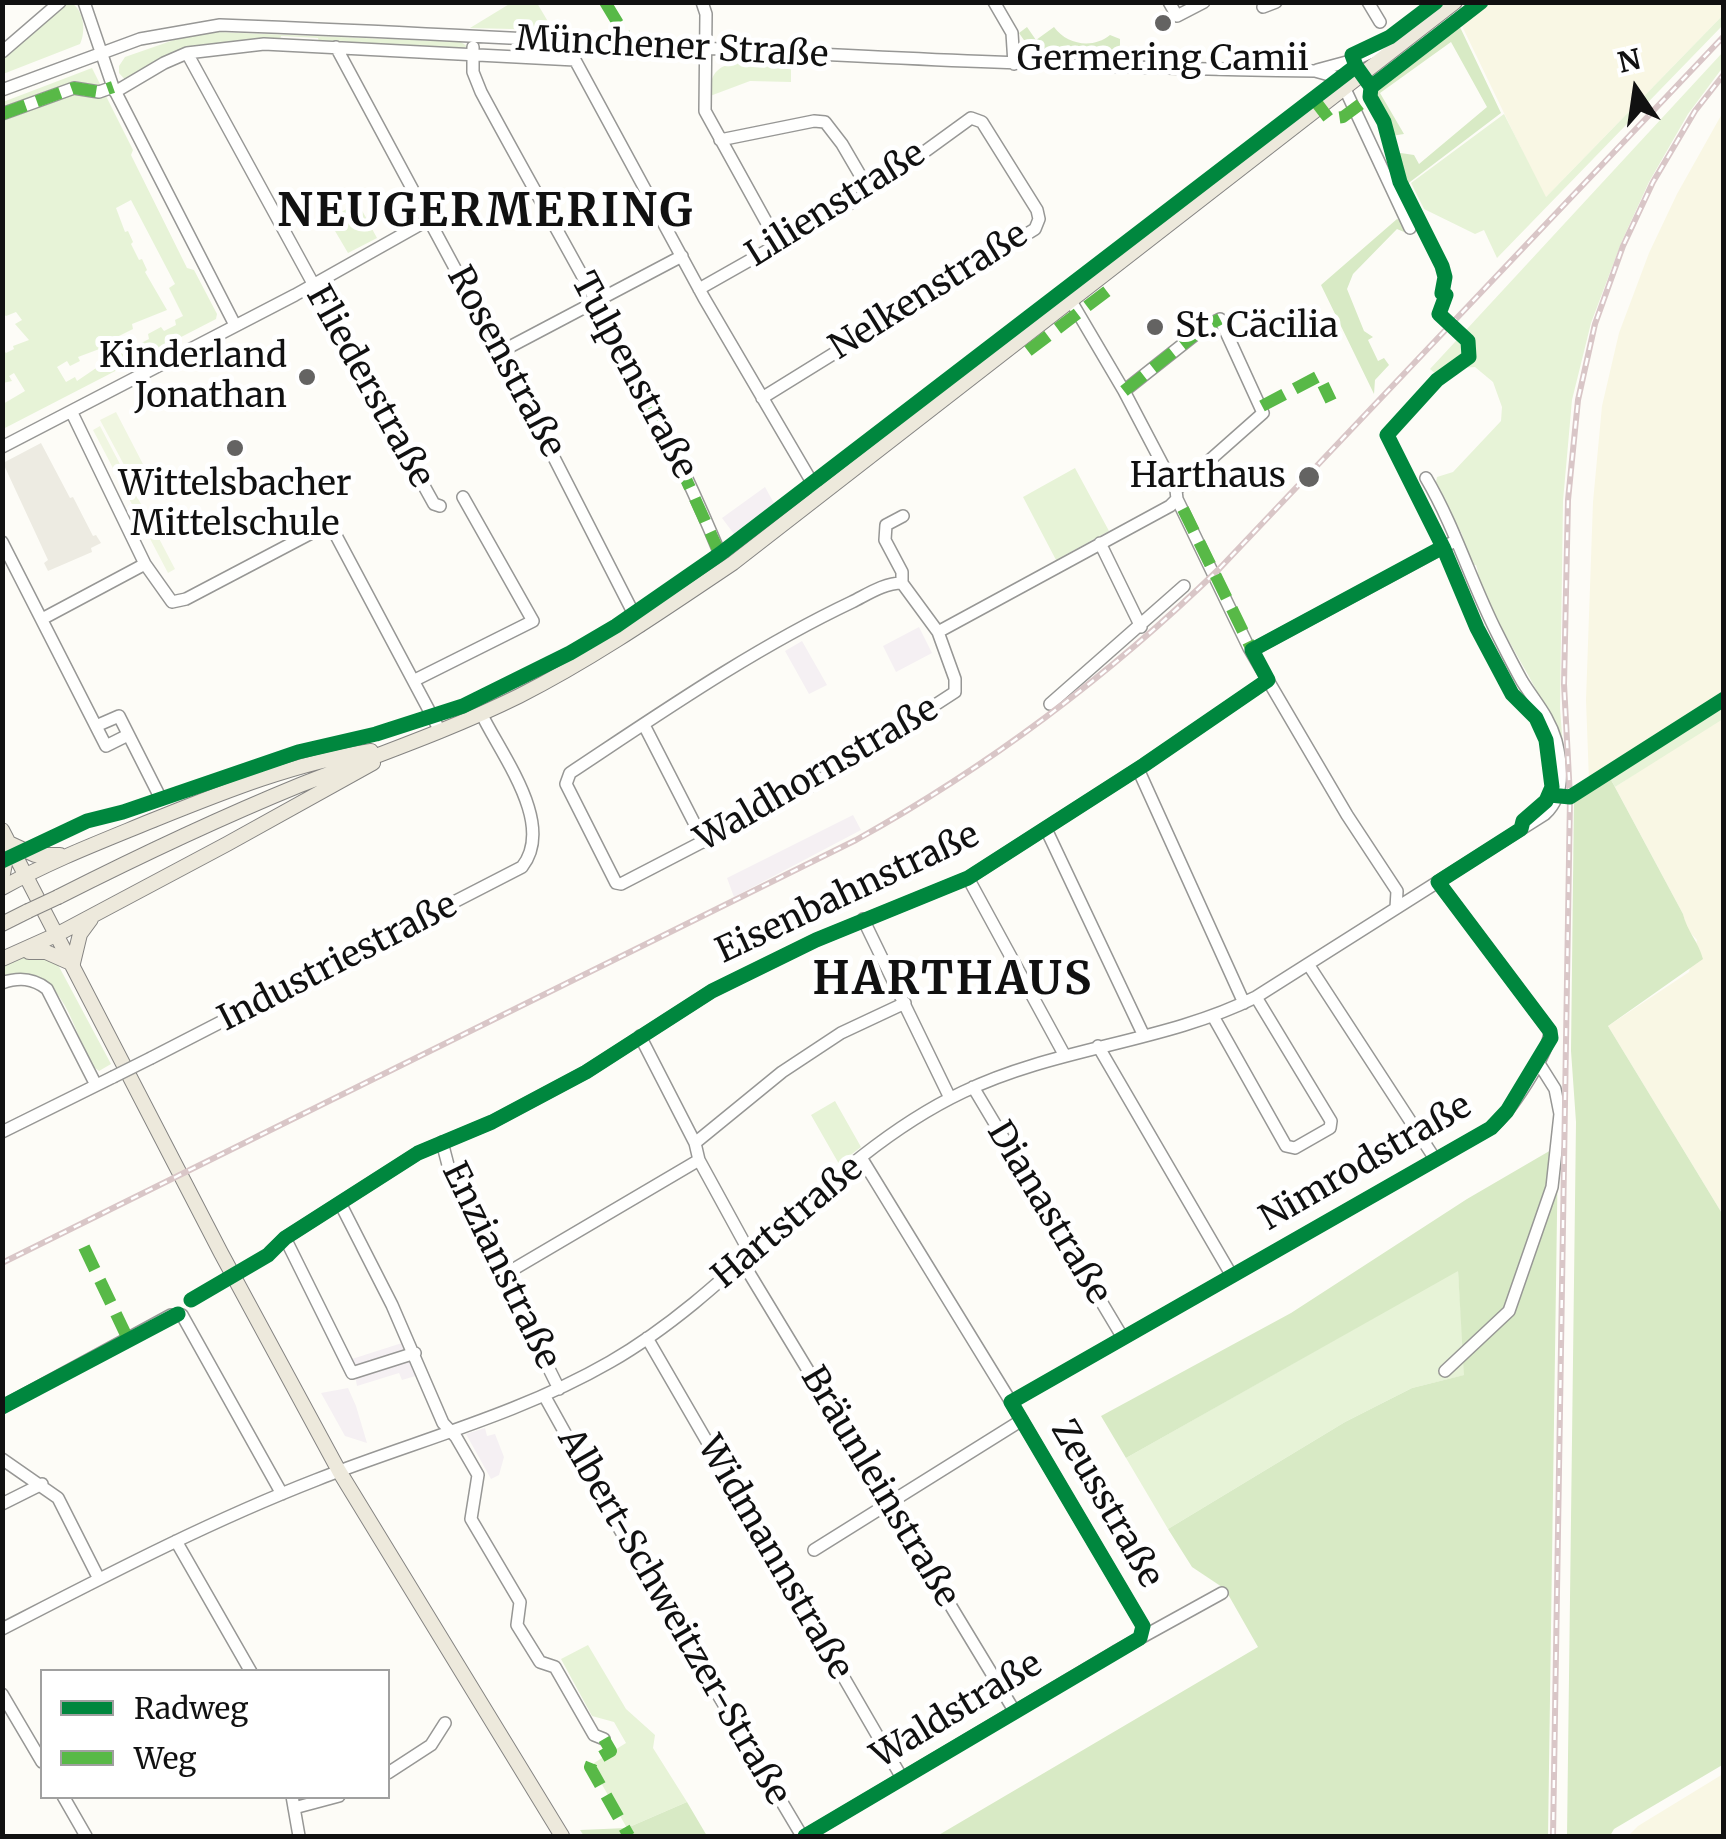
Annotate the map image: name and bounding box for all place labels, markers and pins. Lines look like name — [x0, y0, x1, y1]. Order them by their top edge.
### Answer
marker: Germering Camii — [1152, 12, 1174, 34]
place label: Germering Camii — [1017, 39, 1309, 81]
place label: St. Cäcilia — [1175, 306, 1338, 348]
marker: St. Cäcilia — [1144, 316, 1166, 338]
place label: Kinderland Jonathan — [99, 336, 287, 418]
marker: Kinderland Jonathan — [296, 366, 318, 388]
marker: Wittelsbacher Mittelschule — [224, 437, 246, 459]
place label: Harthaus — [1130, 456, 1286, 498]
place label: Wittelsbacher Mittelschule — [119, 464, 351, 546]
marker: Harthaus — [1296, 464, 1322, 490]

